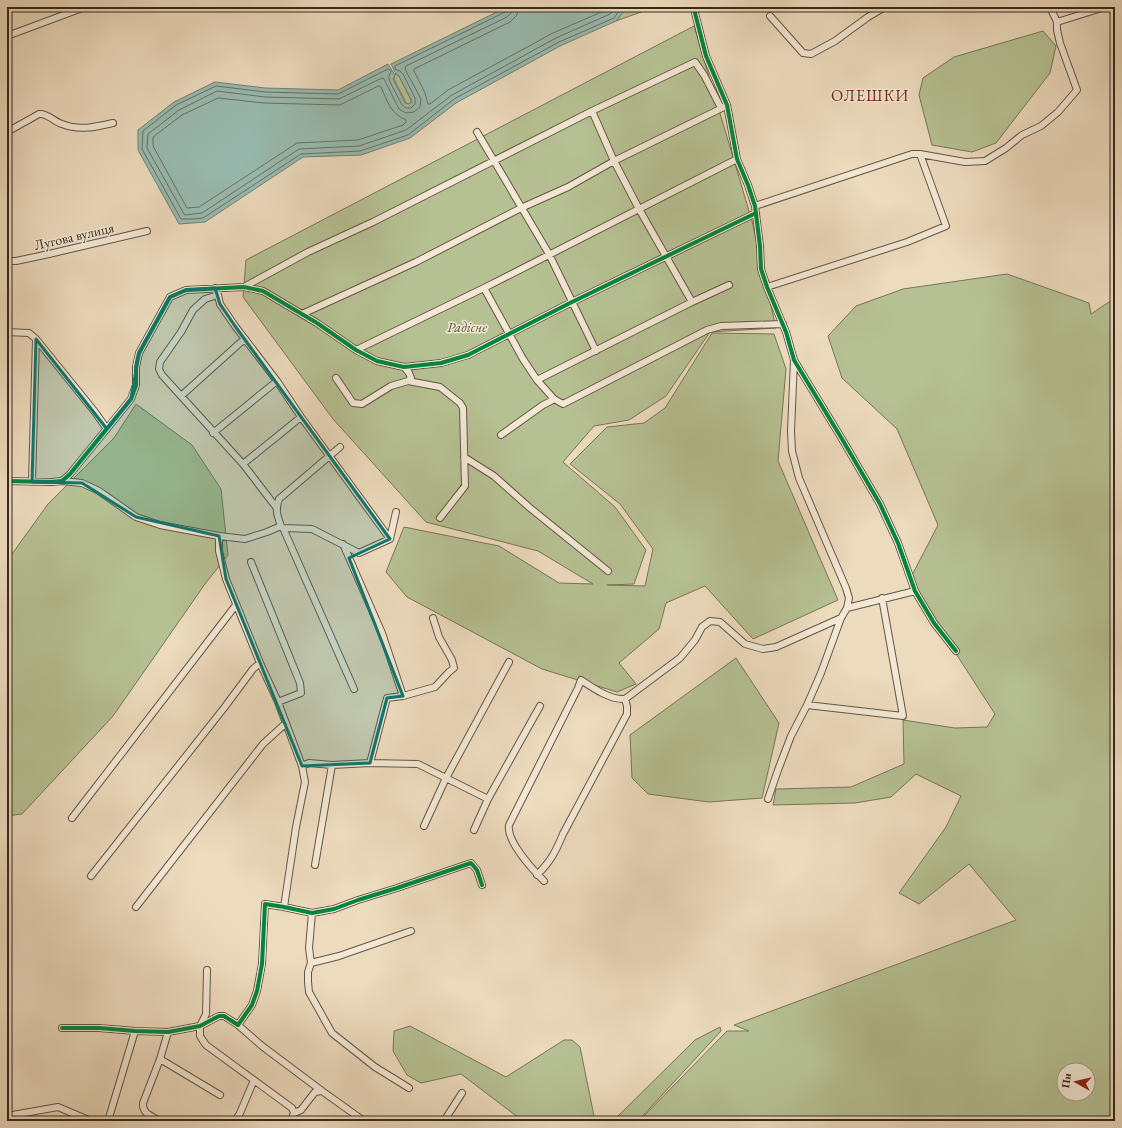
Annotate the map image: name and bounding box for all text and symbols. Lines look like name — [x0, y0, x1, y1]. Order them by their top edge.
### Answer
district label: ОЛЕШКИ — [831, 85, 909, 106]
street label: Лугова вулиця — [32, 218, 116, 254]
park label: Радісне — [447, 318, 487, 336]
north arrow — [1056, 1062, 1096, 1102]
text: Пн — [1058, 1072, 1074, 1089]

